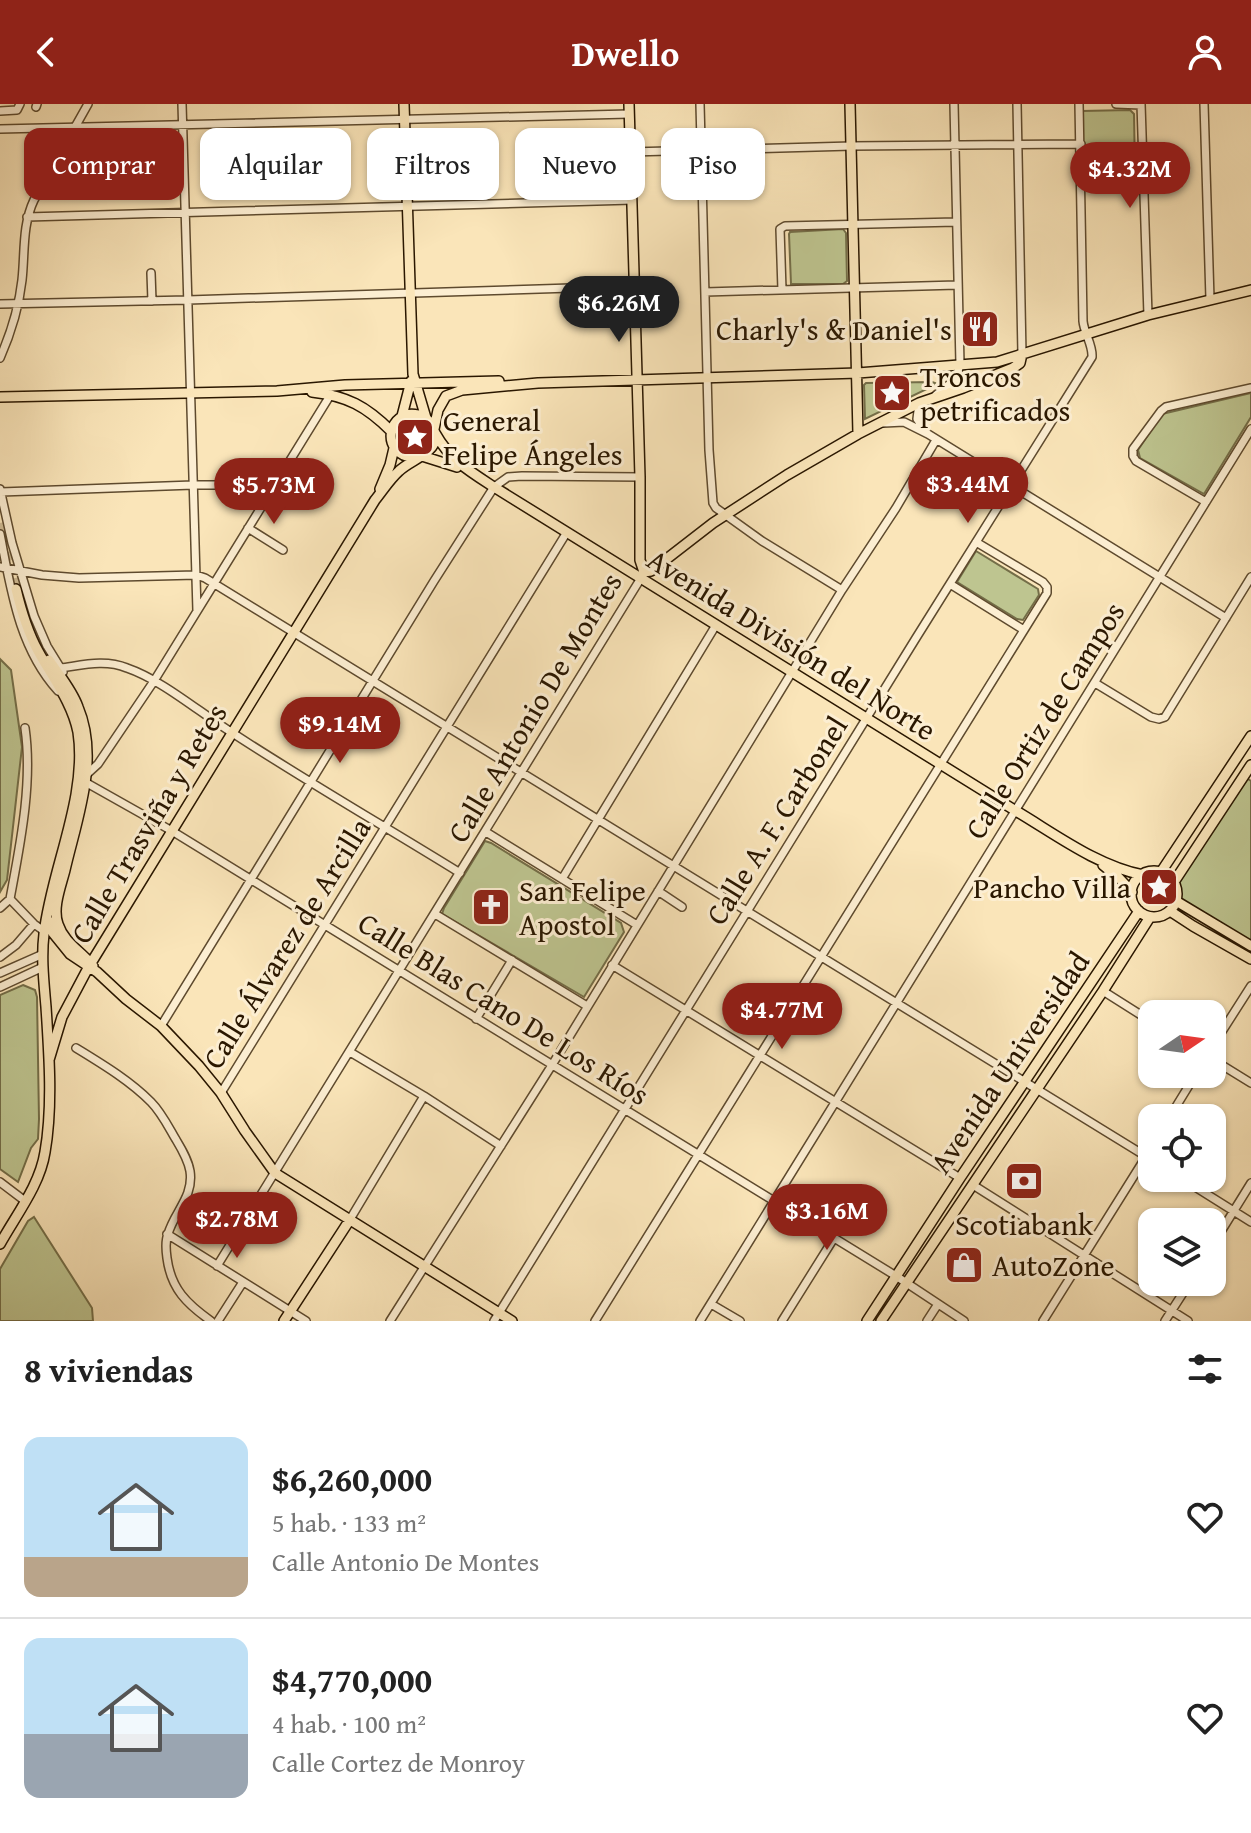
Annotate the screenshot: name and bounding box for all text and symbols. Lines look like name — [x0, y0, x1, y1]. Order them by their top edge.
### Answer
text: Dwello — [572, 26, 679, 79]
icon: back — [24, 30, 68, 74]
icon: person — [1183, 30, 1227, 74]
chip: Comprar — [24, 128, 184, 200]
chip: Alquilar — [200, 128, 351, 200]
chip: Filtros — [367, 128, 499, 200]
chip: Nuevo — [515, 128, 645, 200]
chip: Piso — [661, 128, 765, 200]
pin: $4.32M — [1065, 142, 1195, 210]
text: $4.32M — [1088, 148, 1172, 187]
pin: $6.26M — [554, 276, 684, 344]
text: $6.26M — [577, 282, 661, 321]
place label: Charly's & Daniel's — [716, 307, 952, 351]
restaurant icon: Charly's & Daniel's — [959, 308, 1001, 350]
place label: Troncos petrificados — [920, 354, 1070, 432]
place icon: Troncos petrificados — [871, 372, 913, 414]
place label: General Felipe Ángeles — [443, 398, 623, 476]
place icon: General Felipe Ángeles — [394, 416, 436, 458]
pin: $3.44M — [903, 457, 1033, 525]
pin: $5.73M — [209, 458, 339, 526]
text: $3.44M — [926, 463, 1010, 502]
text: $5.73M — [232, 464, 316, 503]
street label: Avenida División del Norte — [639, 537, 945, 751]
street label: Calle Antonio De Montes — [436, 564, 632, 850]
street label: Calle Ortiz de Campos — [953, 593, 1135, 847]
street label: Calle Trasviña y Retes — [59, 694, 237, 952]
pin: $9.14M — [275, 697, 405, 765]
text: $9.14M — [298, 703, 382, 742]
street label: Calle A. F. Carbonel — [694, 707, 858, 933]
street label: Calle Álvarez de Arcilla — [191, 809, 381, 1077]
place label: Pancho Villa — [973, 865, 1131, 909]
place icon: Pancho Villa — [1138, 866, 1180, 908]
place label: San Felipe Apostol — [519, 868, 646, 946]
church icon: San Felipe Apostol — [470, 886, 512, 928]
street label: Calle Blas Cano De Los Ríos — [350, 900, 658, 1116]
street label: Avenida Universidad — [918, 942, 1100, 1182]
pin: $4.77M — [717, 983, 847, 1051]
text: $4.77M — [740, 989, 824, 1028]
north arrow — [1138, 1000, 1226, 1088]
map controls — [1138, 1000, 1226, 1296]
button: locate — [1138, 1104, 1226, 1192]
bank icon: Scotiabank — [1003, 1160, 1045, 1202]
pin: $3.16M — [762, 1184, 892, 1252]
text: $3.16M — [785, 1190, 869, 1229]
pin: $2.78M — [172, 1192, 302, 1260]
text: $2.78M — [195, 1198, 279, 1237]
place label: Scotiabank — [955, 1202, 1094, 1246]
button: layers — [1138, 1208, 1226, 1296]
place label: AutoZone — [992, 1243, 1114, 1287]
shop icon: AutoZone — [943, 1244, 985, 1286]
text: 8 viviendas — [24, 1345, 193, 1394]
icon: filters — [1183, 1347, 1227, 1391]
text: $6,260,000 — [272, 1454, 432, 1503]
icon: home — [88, 1469, 184, 1565]
icon: heart — [1183, 1495, 1227, 1539]
text: 5 hab. · 133 m² — [272, 1503, 426, 1542]
text: Calle Antonio De Montes — [272, 1542, 539, 1581]
text: $4,770,000 — [272, 1655, 432, 1704]
icon: home — [88, 1670, 184, 1766]
icon: heart — [1183, 1696, 1227, 1740]
text: 4 hab. · 100 m² — [272, 1704, 426, 1743]
text: Calle Cortez de Monroy — [272, 1743, 525, 1782]

